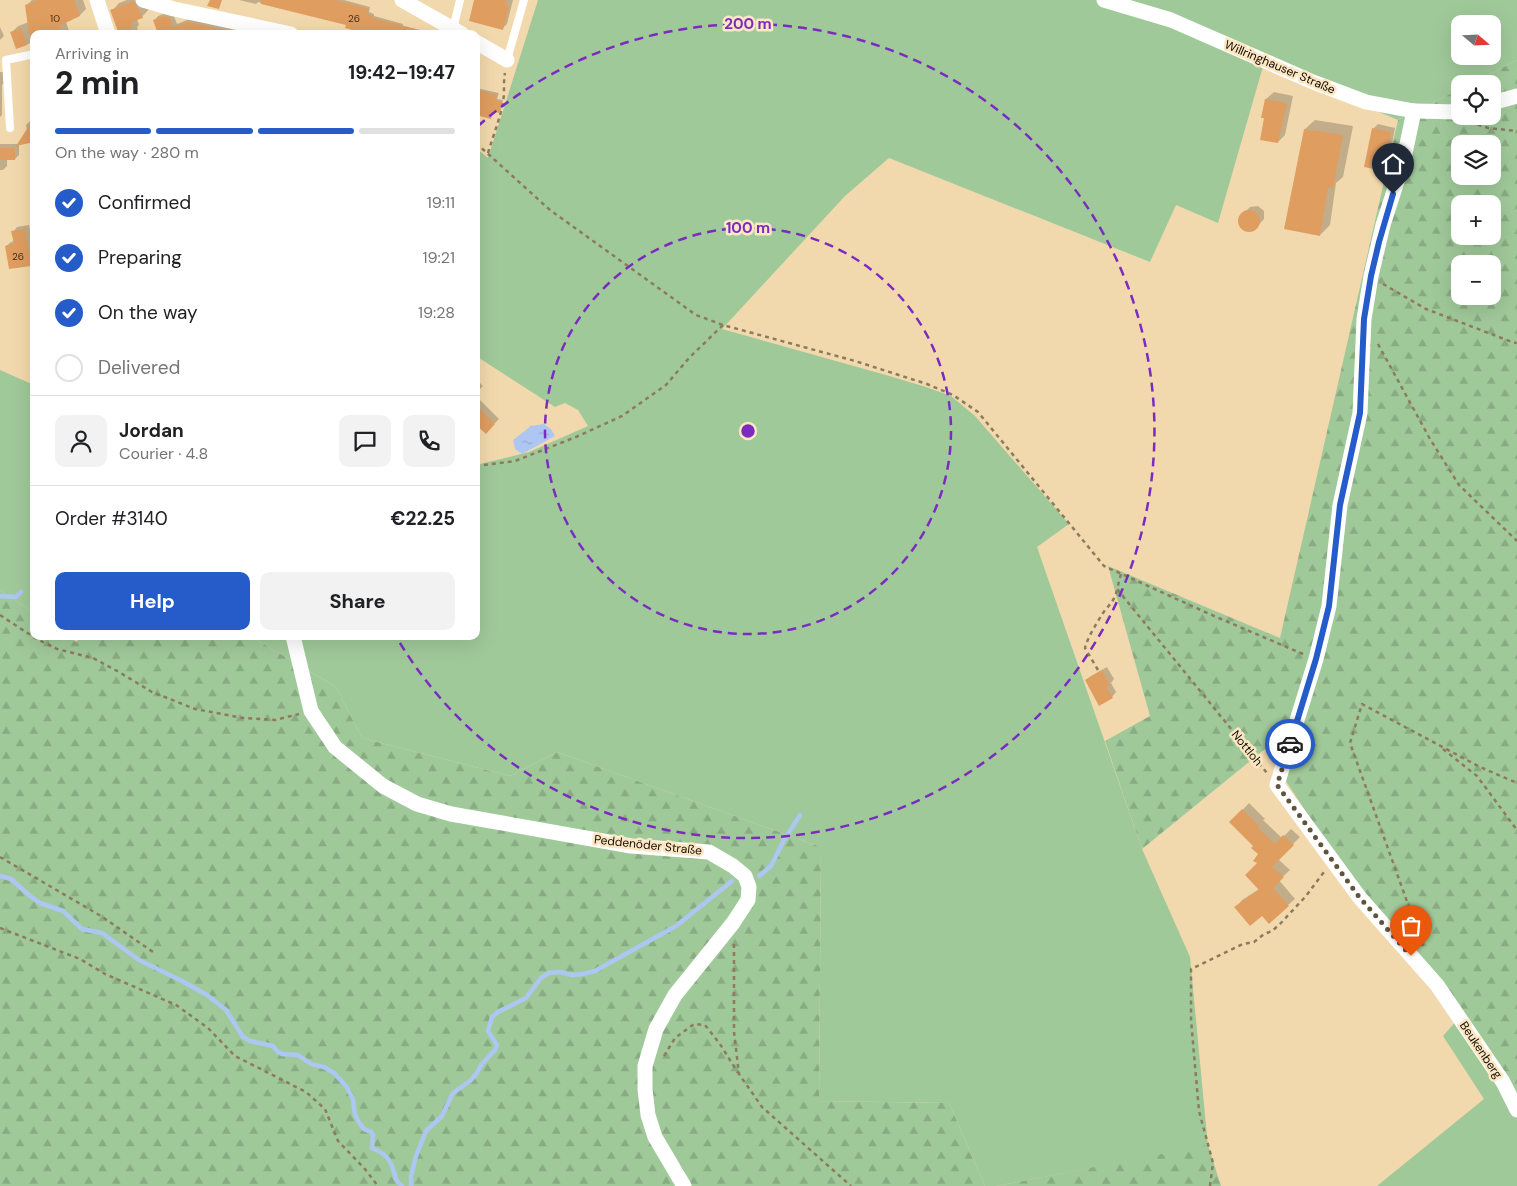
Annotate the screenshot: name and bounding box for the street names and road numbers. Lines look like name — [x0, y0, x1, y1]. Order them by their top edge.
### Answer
street label: Willringhauser Straße — [1222, 36, 1338, 98]
street label: Nottloh — [1228, 727, 1266, 769]
street label: Peddenöder Straße — [593, 831, 703, 859]
street label: Beukenberg — [1456, 1018, 1506, 1082]

